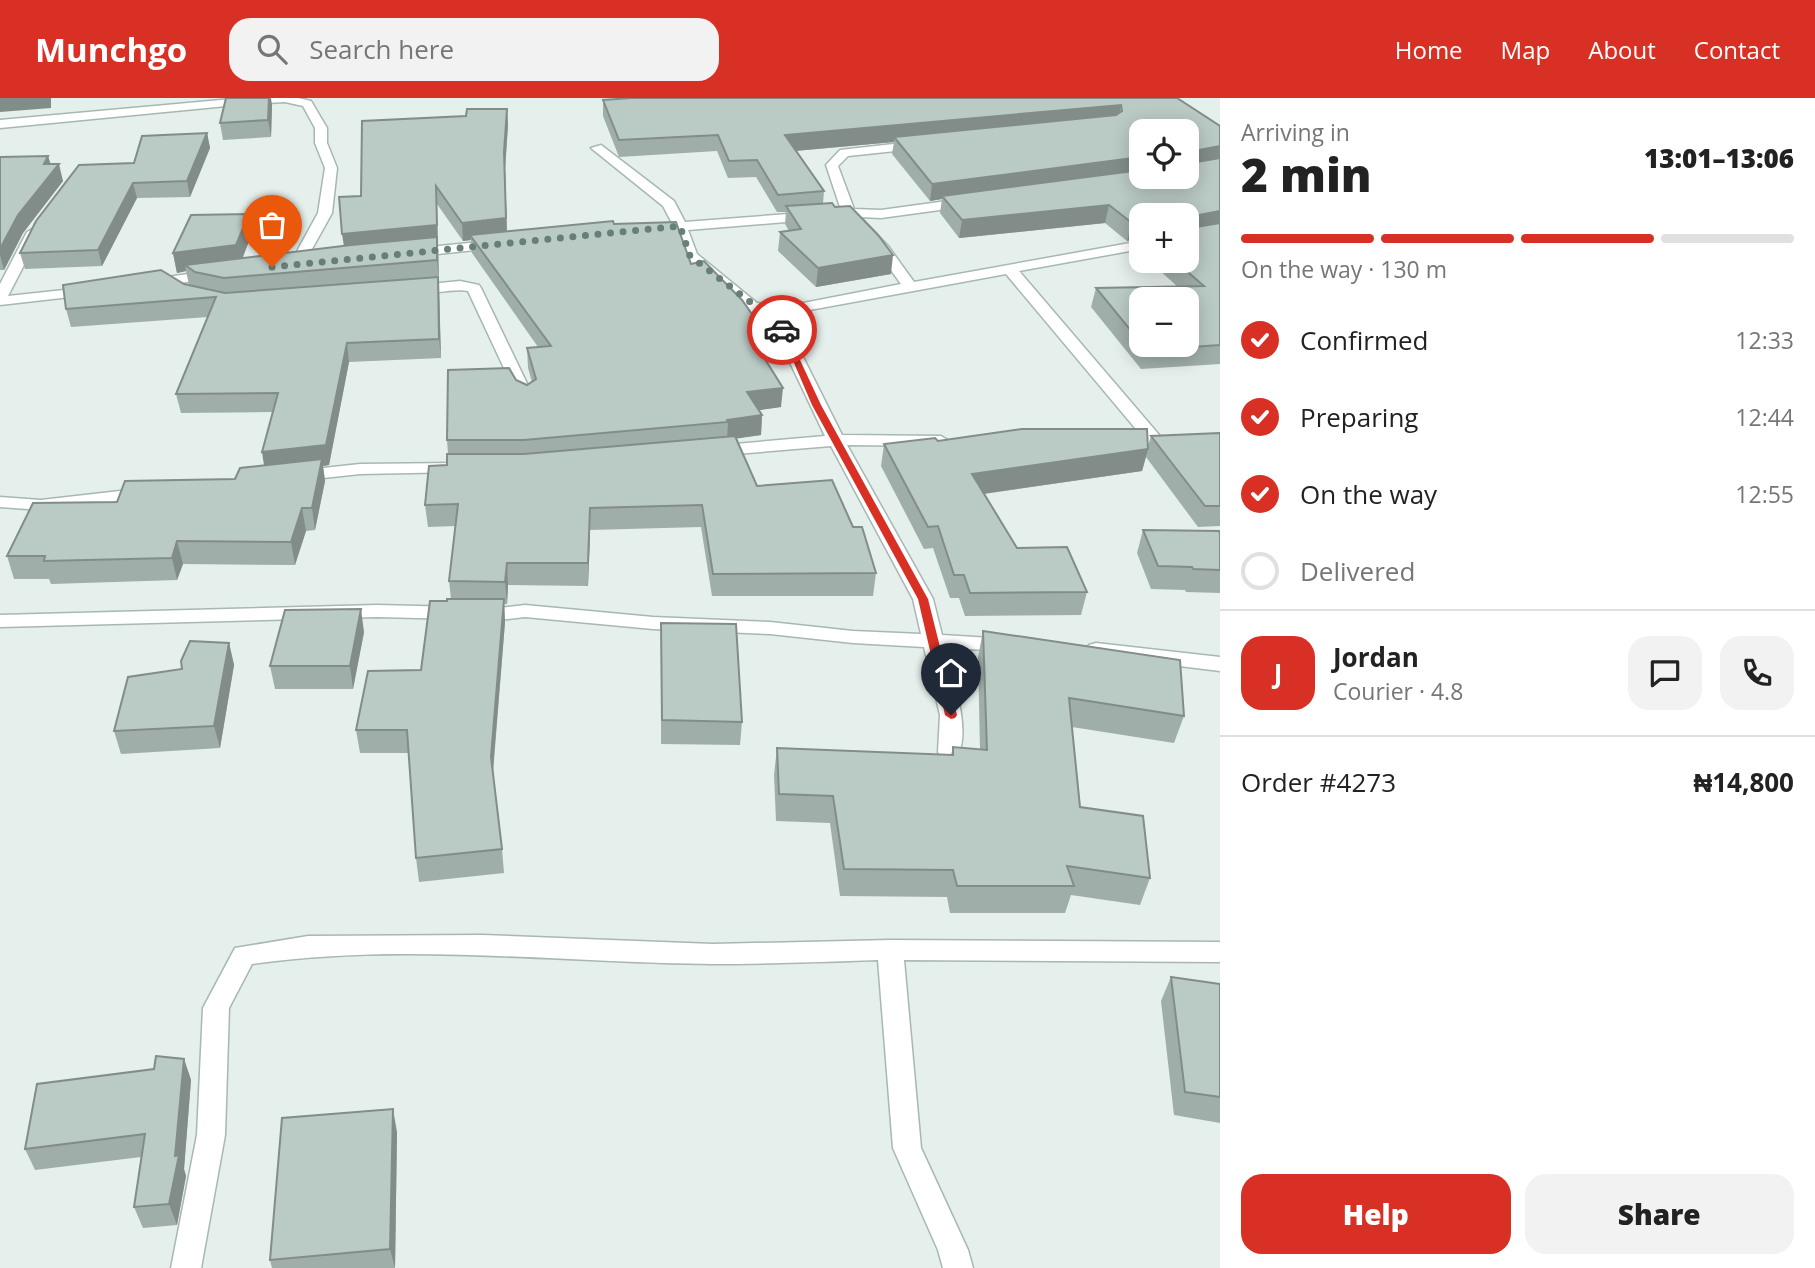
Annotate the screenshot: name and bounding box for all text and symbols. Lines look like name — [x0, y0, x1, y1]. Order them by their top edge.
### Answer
search box — [229, 18, 719, 81]
text: Munchgo — [35, 27, 187, 72]
icon: search — [253, 30, 291, 68]
text: Search here — [309, 31, 454, 67]
text: Home — [1395, 33, 1463, 66]
text: Map — [1501, 33, 1550, 66]
text: About — [1588, 33, 1656, 66]
text: Contact — [1694, 33, 1780, 66]
text: Arriving in — [1241, 116, 1350, 148]
map controls — [1129, 119, 1199, 357]
button: locate — [1129, 119, 1199, 189]
text: 13:01–13:06 — [1644, 140, 1794, 176]
text: 2 min — [1241, 143, 1372, 205]
pin — [242, 195, 302, 267]
button: + — [1129, 203, 1199, 273]
icon: bag — [253, 206, 291, 244]
text: On the way · 130 m — [1241, 253, 1447, 285]
button: − — [1129, 287, 1199, 357]
courier — [747, 295, 817, 365]
icon: car — [763, 311, 801, 349]
icon: check — [1241, 321, 1279, 359]
text: Confirmed — [1300, 322, 1428, 358]
text: 12:33 — [1735, 324, 1794, 356]
icon: check — [1241, 398, 1279, 436]
text: Preparing — [1300, 399, 1418, 435]
text: 12:44 — [1735, 401, 1794, 433]
icon: check — [1241, 475, 1279, 513]
text: On the way — [1300, 476, 1437, 512]
text: 12:55 — [1735, 478, 1794, 510]
text: Delivered — [1300, 553, 1415, 589]
button: chat — [1628, 636, 1702, 710]
button: phone — [1720, 636, 1794, 710]
text: Jordan — [1333, 639, 1419, 675]
pin — [921, 643, 981, 715]
icon: home — [932, 654, 970, 692]
text: J — [1274, 655, 1282, 691]
text: Courier · 4.8 — [1333, 675, 1463, 707]
text: Order #4273 — [1241, 764, 1396, 800]
text: ₦14,800 — [1693, 764, 1794, 800]
button: Help — [1241, 1174, 1511, 1254]
button: Share — [1525, 1174, 1794, 1254]

